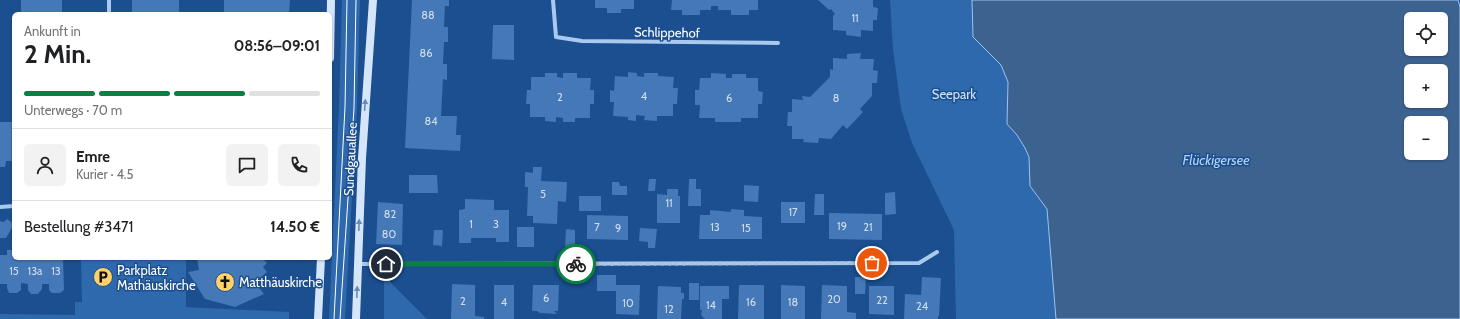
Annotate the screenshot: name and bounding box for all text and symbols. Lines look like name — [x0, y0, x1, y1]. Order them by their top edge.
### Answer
house number: 88 — [421, 8, 435, 22]
house number: 11 — [851, 11, 859, 25]
map controls — [1404, 12, 1448, 160]
button: locate — [1404, 12, 1448, 56]
text: Ankunft in — [24, 23, 81, 39]
street label: Schlippehof — [634, 23, 701, 41]
text: 08:56–09:01 — [234, 37, 320, 55]
text: 2 Min. — [24, 38, 91, 70]
house number: 86 — [420, 46, 432, 60]
button: + — [1404, 64, 1448, 108]
park label: Seepark — [932, 86, 976, 102]
house number: 4 — [641, 89, 648, 103]
house number: 2 — [557, 90, 563, 104]
house number: 6 — [726, 91, 732, 105]
house number: 8 — [833, 91, 839, 105]
one-way arrow — [362, 99, 369, 111]
text: Unterwegs · 70 m — [24, 102, 122, 118]
house number: 84 — [424, 114, 438, 128]
button: − — [1404, 116, 1448, 160]
street label: Sundgauallee — [340, 121, 360, 196]
button: person — [24, 144, 66, 186]
button: chat — [226, 144, 268, 186]
button: phone — [278, 144, 320, 186]
text: Emre — [76, 148, 110, 166]
water label: Flückigersee — [1182, 151, 1250, 169]
text: Kurier · 4.5 — [76, 166, 134, 182]
house number: 5 — [540, 187, 546, 201]
house number: 11 — [665, 196, 673, 210]
house number: 17 — [788, 205, 798, 219]
house number: 82 — [384, 207, 396, 221]
house number: 1 — [469, 217, 473, 231]
house number: 3 — [493, 217, 499, 231]
text: Bestellung #3471 — [24, 218, 133, 236]
text: 14.50 € — [270, 218, 320, 236]
one-way arrow — [356, 219, 363, 231]
house number: 19 — [837, 219, 847, 233]
house number: 7 — [594, 220, 600, 234]
house number: 13 — [710, 220, 720, 234]
house number: 21 — [863, 220, 873, 234]
house number: 9 — [615, 221, 621, 235]
house number: 15 — [741, 221, 751, 235]
house number: 80 — [382, 227, 396, 241]
courier — [556, 244, 596, 284]
pin — [855, 246, 889, 280]
pin — [369, 247, 403, 281]
icon: bag — [861, 252, 883, 274]
icon: home — [375, 253, 397, 275]
icon: bike — [565, 253, 587, 275]
place label: Parkplatz Mathäuskirche — [117, 262, 196, 293]
house number: 15 — [9, 264, 19, 278]
house number: 13a — [28, 264, 43, 278]
house number: 13 — [51, 264, 61, 278]
parking icon: Parkplatz Mathäuskirche — [92, 266, 114, 288]
church icon: Matthäuskirche — [214, 271, 236, 293]
place label: Matthäuskirche — [239, 274, 322, 290]
one-way arrow — [354, 285, 360, 298]
house number: 6 — [543, 291, 549, 305]
house number: 20 — [827, 292, 841, 306]
house number: 22 — [876, 293, 888, 307]
house number: 2 — [460, 294, 466, 308]
house number: 4 — [501, 295, 508, 309]
house number: 16 — [746, 295, 756, 309]
house number: 18 — [788, 295, 798, 309]
house number: 10 — [622, 296, 634, 310]
house number: 14 — [706, 298, 717, 312]
house number: 24 — [916, 299, 929, 313]
house number: 12 — [664, 302, 674, 316]

